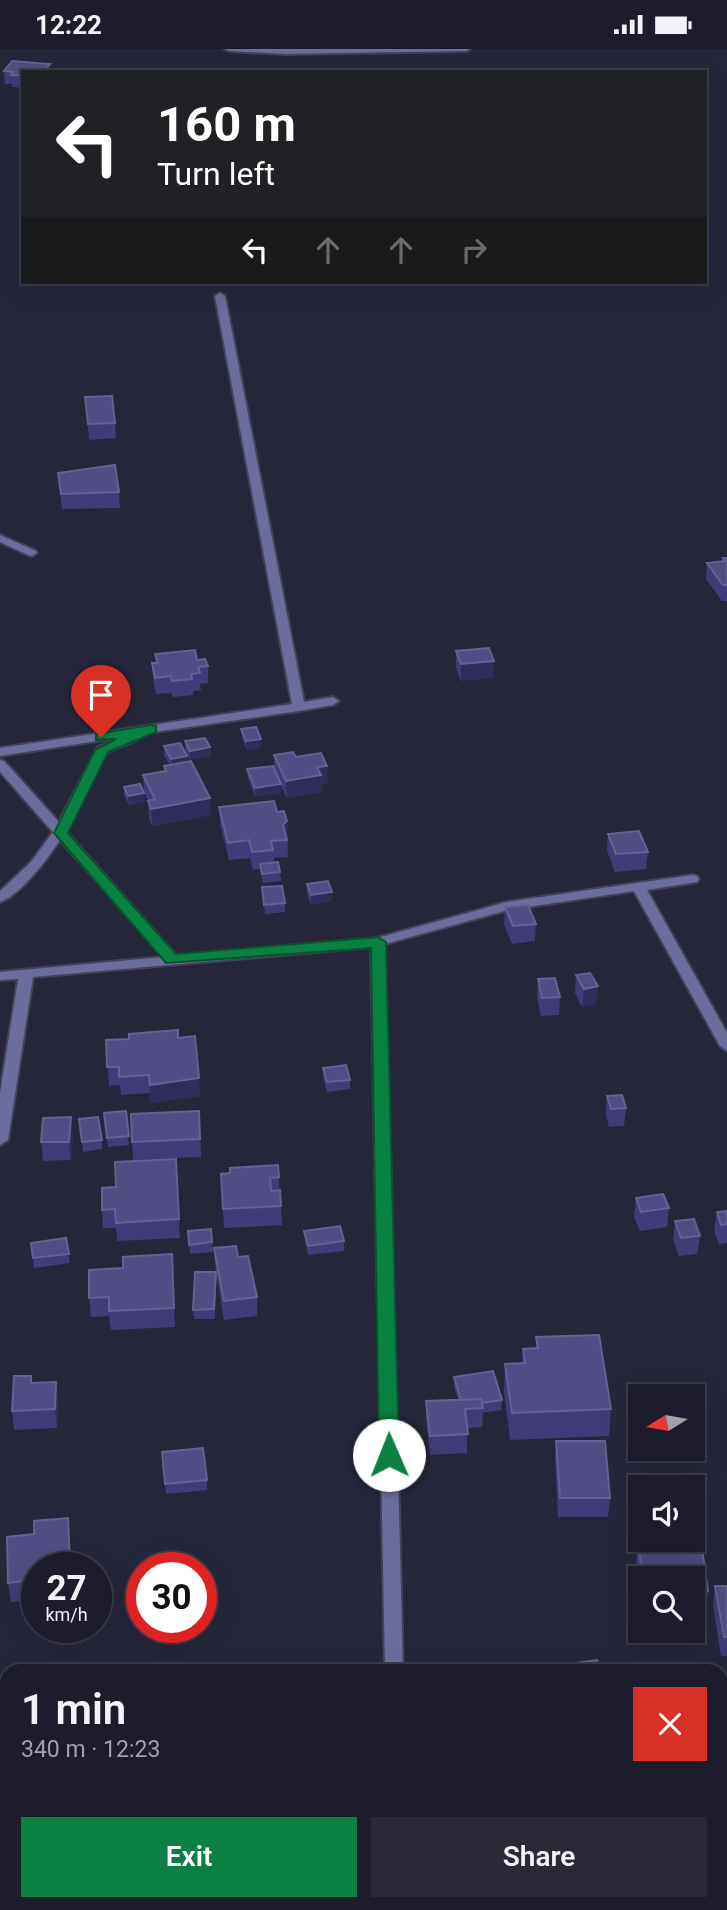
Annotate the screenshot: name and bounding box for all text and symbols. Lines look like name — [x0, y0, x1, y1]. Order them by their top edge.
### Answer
text: 12:22 — [35, 10, 102, 40]
text: 160 m — [157, 96, 296, 153]
icon: left — [42, 98, 133, 189]
text: Turn left — [157, 155, 275, 193]
icon: left — [236, 231, 274, 269]
icon: ahead — [309, 231, 347, 269]
icon: ahead — [382, 231, 420, 269]
icon: right — [455, 231, 493, 269]
pin — [71, 665, 131, 737]
icon: arrive — [82, 676, 120, 714]
north arrow — [628, 1384, 705, 1461]
map controls — [628, 1384, 705, 1643]
position arrow — [352, 1418, 426, 1492]
button: sound — [628, 1475, 705, 1552]
speed limit sign: 30 — [126, 1552, 217, 1643]
button: search — [628, 1566, 705, 1643]
text: 27 — [46, 1568, 87, 1609]
text: km/h — [45, 1604, 88, 1625]
text: 1 min — [21, 1685, 126, 1734]
button: close — [633, 1687, 707, 1761]
text: 340 m · 12:23 — [21, 1736, 160, 1763]
button: Exit — [21, 1817, 357, 1897]
button: Share — [371, 1817, 707, 1897]

